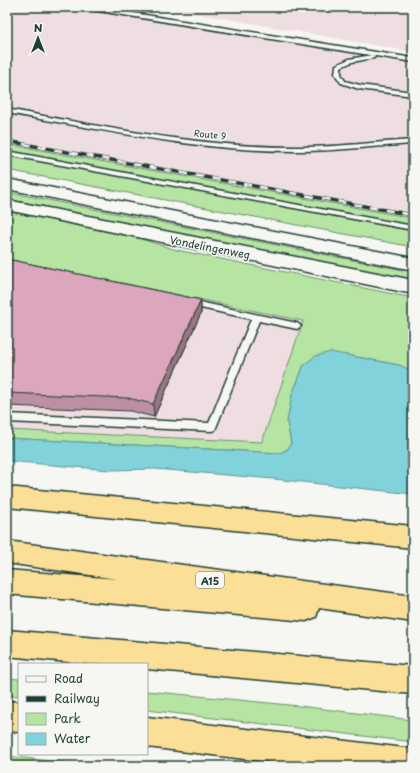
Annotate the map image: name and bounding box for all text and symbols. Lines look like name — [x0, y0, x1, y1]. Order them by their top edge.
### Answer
north arrow — [18, 18, 58, 58]
text: N — [34, 19, 43, 36]
street label: Route 9 — [193, 125, 227, 143]
street label: Vondelingenweg — [168, 231, 252, 263]
road number: A15 — [196, 572, 224, 588]
legend — [18, 663, 148, 755]
text: Road — [54, 669, 83, 687]
text: Railway — [54, 689, 100, 707]
text: Park — [54, 709, 81, 727]
text: Water — [54, 729, 91, 747]

